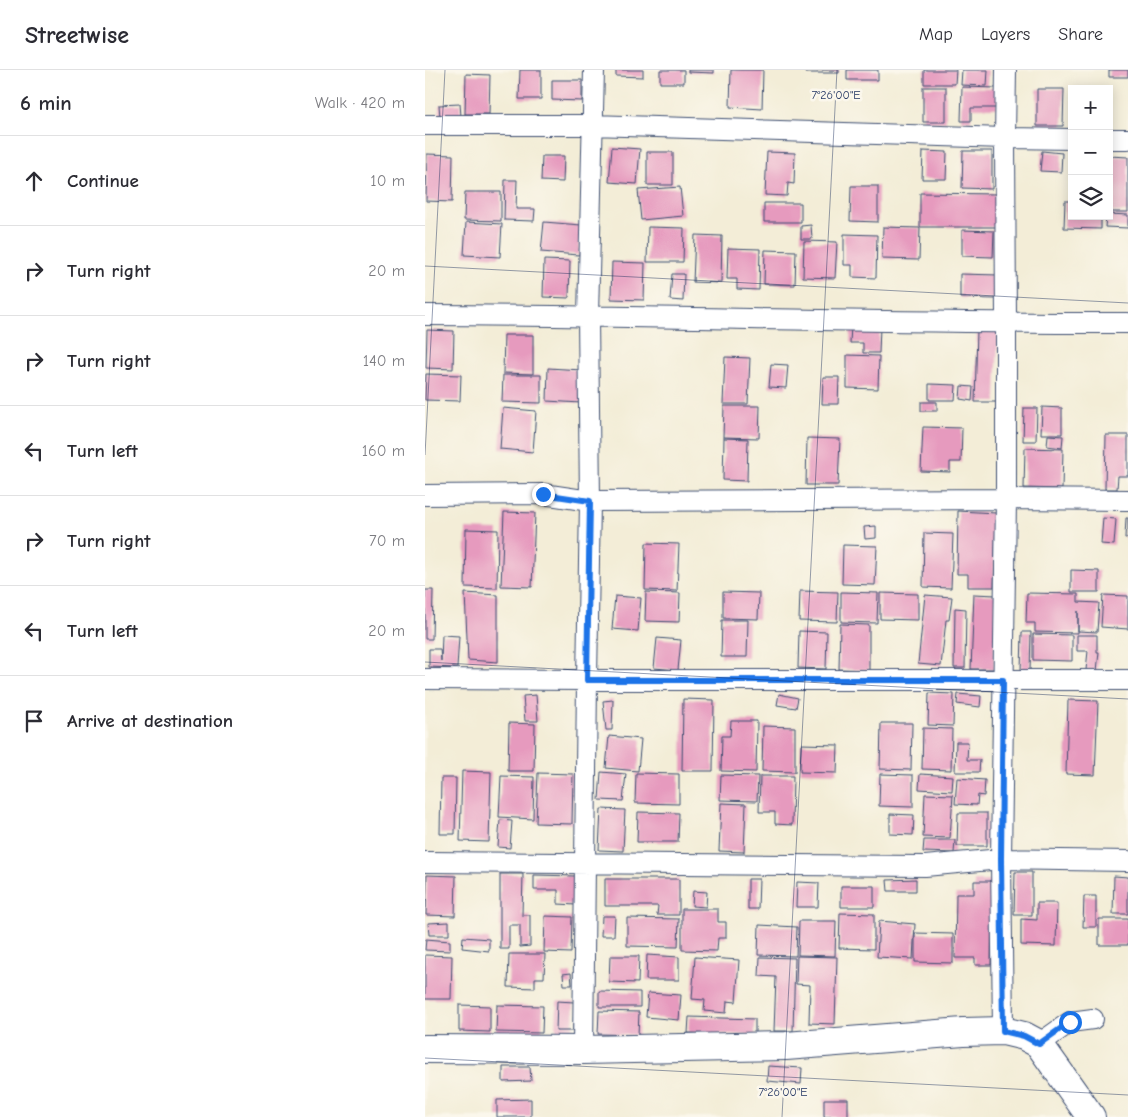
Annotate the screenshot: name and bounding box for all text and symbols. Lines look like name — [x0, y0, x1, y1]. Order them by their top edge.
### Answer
text: Streetwise — [25, 21, 129, 49]
text: Map — [919, 24, 953, 45]
text: Layers — [981, 24, 1030, 45]
text: Share — [1058, 24, 1103, 45]
map controls — [1068, 85, 1113, 220]
button: + — [1068, 85, 1113, 130]
text: 7°26'00"E — [812, 88, 860, 102]
text: 6 min — [20, 91, 72, 115]
text: Walk · 420 m — [315, 94, 405, 112]
button: − — [1068, 130, 1113, 175]
icon: ahead — [20, 167, 48, 195]
text: Continue — [67, 170, 139, 192]
text: 10 m — [370, 172, 405, 190]
button: layers — [1068, 175, 1113, 220]
icon: right — [20, 257, 48, 285]
text: Turn right — [67, 260, 151, 282]
text: 20 m — [368, 262, 405, 280]
icon: right — [20, 347, 48, 375]
text: Turn right — [67, 350, 151, 372]
text: 140 m — [363, 352, 405, 370]
icon: left — [20, 437, 48, 465]
text: Turn left — [67, 440, 138, 462]
text: 160 m — [362, 442, 405, 460]
route end — [532, 483, 555, 506]
icon: right — [20, 527, 48, 555]
text: Turn right — [67, 530, 151, 552]
text: 70 m — [369, 532, 405, 550]
icon: left — [20, 617, 48, 645]
text: Turn left — [67, 620, 138, 642]
text: 20 m — [368, 622, 405, 640]
icon: arrive — [20, 707, 48, 735]
text: Arrive at destination — [67, 710, 233, 732]
route start — [1059, 1011, 1082, 1034]
text: 7°26'00"E — [759, 1085, 807, 1099]

